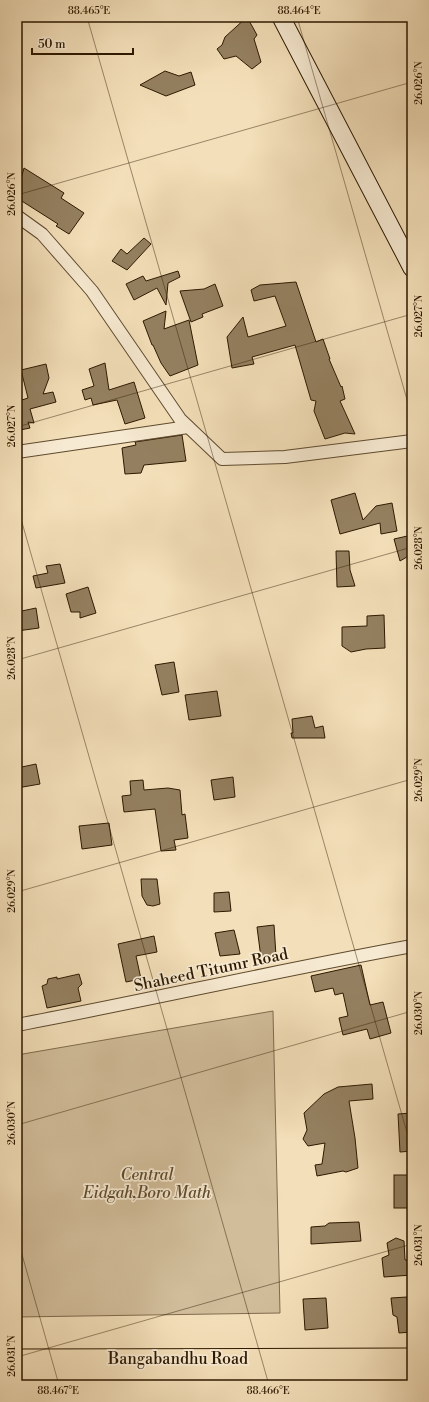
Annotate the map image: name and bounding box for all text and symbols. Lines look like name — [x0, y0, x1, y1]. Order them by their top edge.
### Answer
text: 88.465°E — [68, 5, 110, 17]
text: 88.464°E — [277, 5, 321, 17]
scale bar — [32, 30, 133, 56]
text: 50 m — [38, 37, 66, 52]
text: 26.026°N — [413, 61, 425, 105]
text: 26.026°N — [6, 172, 18, 216]
text: 26.027°N — [413, 294, 425, 337]
text: 26.027°N — [6, 404, 18, 447]
text: 26.028°N — [413, 526, 425, 570]
text: 26.028°N — [6, 636, 18, 680]
text: 26.029°N — [413, 758, 425, 802]
text: 26.029°N — [6, 869, 18, 913]
street label: Shaheed Titumr Road — [132, 944, 290, 996]
text: 26.030°N — [413, 991, 425, 1035]
text: 26.030°N — [6, 1101, 18, 1145]
park label: Central Eidgah,Boro Math — [82, 1165, 211, 1203]
text: 26.031°N — [413, 1224, 425, 1266]
text: 26.031°N — [6, 1335, 18, 1377]
street label: Bangabandhu Road — [107, 1349, 248, 1369]
text: 88.467°E — [37, 1385, 79, 1397]
text: 88.466°E — [246, 1385, 290, 1397]

